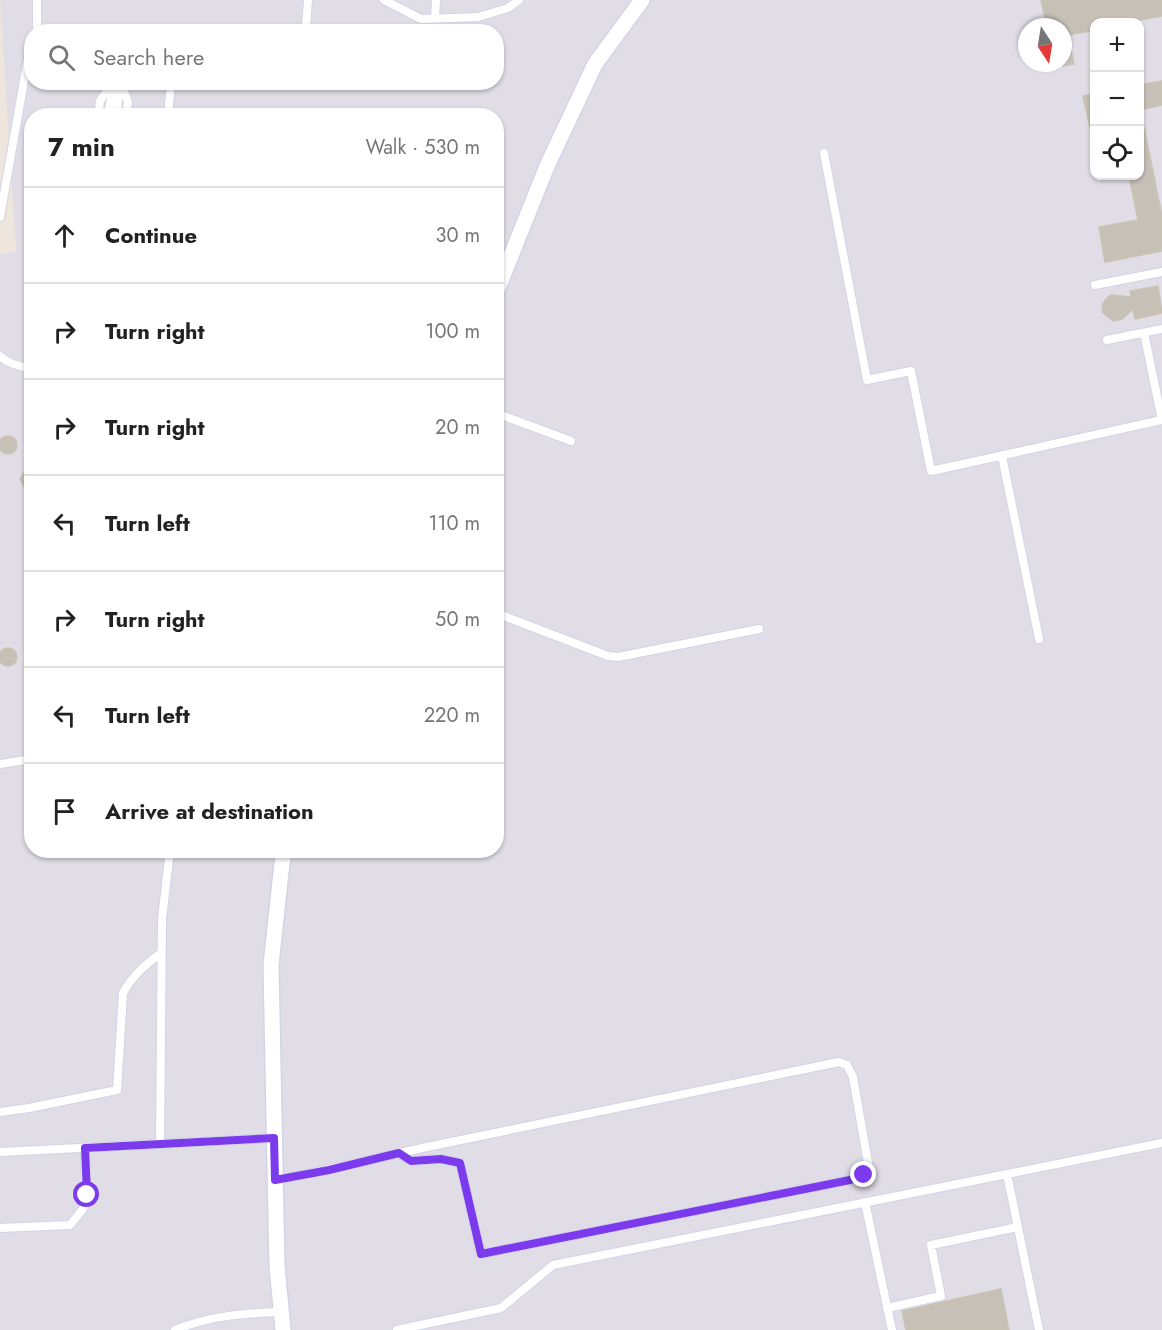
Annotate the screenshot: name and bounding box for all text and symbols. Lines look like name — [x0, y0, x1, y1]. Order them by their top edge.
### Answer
north arrow — [1018, 18, 1072, 72]
map controls — [1090, 18, 1144, 180]
button: + — [1090, 18, 1144, 72]
search box — [24, 24, 504, 90]
icon: search — [45, 41, 78, 74]
text: Search here — [93, 41, 204, 73]
button: − — [1090, 72, 1144, 126]
button: locate — [1090, 126, 1144, 180]
text: 7 min — [48, 128, 115, 166]
text: Walk · 530 m — [365, 133, 480, 162]
icon: ahead — [48, 219, 81, 252]
text: Continue — [105, 219, 197, 251]
text: 30 m — [435, 221, 480, 250]
icon: right — [48, 315, 81, 348]
text: Turn right — [105, 315, 205, 347]
text: 100 m — [425, 317, 480, 346]
icon: right — [48, 411, 81, 444]
text: Turn right — [105, 411, 205, 443]
text: 20 m — [435, 413, 480, 442]
icon: left — [48, 507, 81, 540]
text: Turn left — [105, 507, 190, 539]
text: 110 m — [428, 509, 480, 538]
icon: right — [48, 603, 81, 636]
text: Turn right — [105, 603, 205, 635]
text: 50 m — [435, 605, 480, 634]
icon: left — [48, 699, 81, 732]
text: Turn left — [105, 699, 190, 731]
text: 220 m — [424, 701, 480, 730]
icon: arrive — [48, 795, 81, 828]
text: Arrive at destination — [105, 795, 314, 827]
route end — [850, 1161, 876, 1187]
route start — [73, 1181, 99, 1207]

